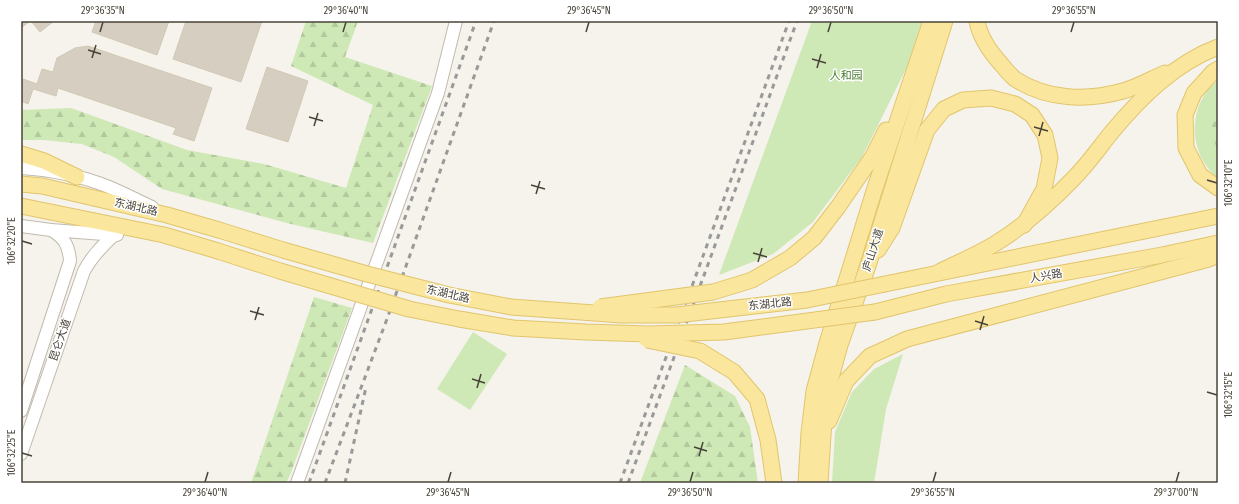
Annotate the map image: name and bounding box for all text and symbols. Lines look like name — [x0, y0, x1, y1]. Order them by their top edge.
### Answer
text: 29°36'35"N — [81, 5, 125, 17]
text: 29°36'40"N — [324, 5, 368, 17]
text: 29°36'45"N — [567, 5, 611, 17]
text: 29°36'50"N — [809, 5, 853, 17]
text: 29°36'55"N — [1052, 5, 1096, 17]
park label: 人和园 — [830, 69, 863, 82]
text: 106°32'10"E — [1223, 159, 1235, 207]
street label: 东湖北路 — [113, 196, 159, 218]
text: 106°32'20"E — [6, 217, 18, 265]
street label: 庐山大道 — [860, 227, 886, 273]
street label: 人兴路 — [1029, 267, 1063, 285]
street label: 东湖北路 — [425, 283, 471, 305]
street label: 东湖北路 — [747, 295, 793, 313]
street label: 昆仑大道 — [47, 317, 73, 363]
text: 106°32'15"E — [1223, 372, 1235, 418]
text: 106°32'25"E — [6, 429, 18, 476]
text: 29°36'40"N — [183, 487, 227, 499]
text: 29°36'45"N — [426, 487, 470, 499]
text: 29°36'50"N — [668, 487, 712, 499]
text: 29°36'55"N — [911, 487, 955, 499]
text: 29°37'00"N — [1154, 487, 1198, 499]

